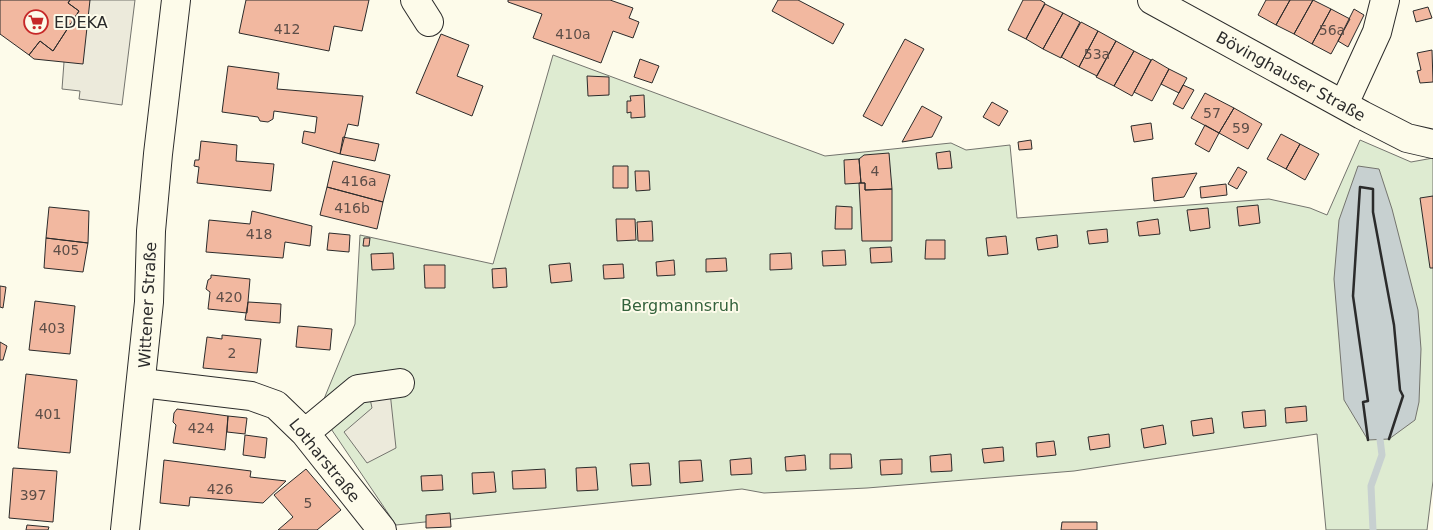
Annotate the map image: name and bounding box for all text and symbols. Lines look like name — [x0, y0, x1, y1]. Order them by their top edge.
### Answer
supermarket icon: EDEKA — [23, 9, 49, 35]
place label: EDEKA — [54, 13, 108, 32]
house number: 412 — [274, 21, 300, 37]
house number: 56a — [1319, 22, 1345, 38]
house number: 410a — [555, 26, 591, 42]
street label: Bövinghauser Straße — [1213, 27, 1369, 125]
house number: 53a — [1084, 46, 1110, 62]
house number: 57 — [1203, 105, 1221, 121]
house number: 59 — [1232, 120, 1250, 136]
house number: 4 — [871, 163, 880, 179]
house number: 416a — [341, 173, 377, 189]
house number: 416b — [334, 200, 370, 216]
house number: 418 — [246, 226, 272, 242]
street label: Wittener Straße — [135, 241, 160, 369]
house number: 405 — [53, 242, 79, 258]
house number: 420 — [216, 289, 242, 305]
park label: Bergmannsruh — [621, 296, 739, 315]
house number: 403 — [39, 320, 65, 336]
house number: 2 — [228, 345, 236, 361]
house number: 401 — [35, 406, 61, 422]
street label: Lotharstraße — [285, 415, 364, 506]
house number: 424 — [188, 420, 214, 436]
house number: 426 — [207, 481, 233, 497]
house number: 397 — [20, 487, 46, 503]
house number: 5 — [304, 495, 312, 511]

